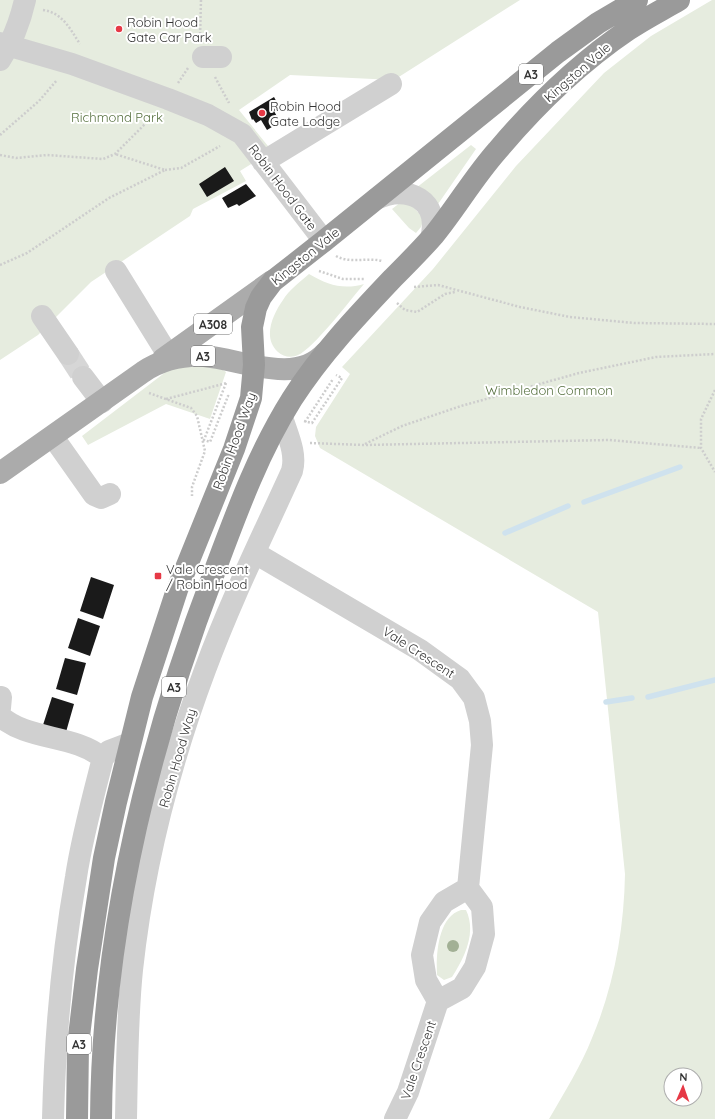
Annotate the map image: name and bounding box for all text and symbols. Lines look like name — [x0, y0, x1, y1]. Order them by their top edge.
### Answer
place label: Robin Hood Gate Car Park — [127, 14, 212, 45]
marker: Robin Hood Gate Car Park — [114, 24, 124, 34]
street label: Kingston Vale — [540, 39, 614, 105]
road number: A3 — [519, 64, 543, 84]
place label: Robin Hood Gate Lodge — [270, 98, 341, 129]
marker: Robin Hood Gate Lodge — [257, 108, 267, 118]
park label: Richmond Park — [71, 109, 163, 125]
street label: Robin Hood Gate — [245, 141, 321, 233]
street label: Kingston Vale — [268, 224, 342, 288]
road number: A308 — [194, 314, 232, 334]
road number: A3 — [191, 346, 215, 366]
park label: Wimbledon Common — [485, 382, 613, 398]
street label: Robin Hood Way — [209, 390, 259, 492]
place label: Vale Crescent / Robin Hood — [166, 561, 249, 592]
marker: Vale Crescent / Robin Hood — [153, 571, 163, 581]
street label: Vale Crescent — [380, 623, 458, 681]
road number: A3 — [162, 677, 186, 697]
street label: Robin Hood Way — [155, 707, 199, 809]
street label: Vale Crescent — [397, 1018, 439, 1102]
road number: A3 — [67, 1034, 91, 1054]
north arrow — [663, 1067, 703, 1107]
text: N — [679, 1070, 688, 1084]

